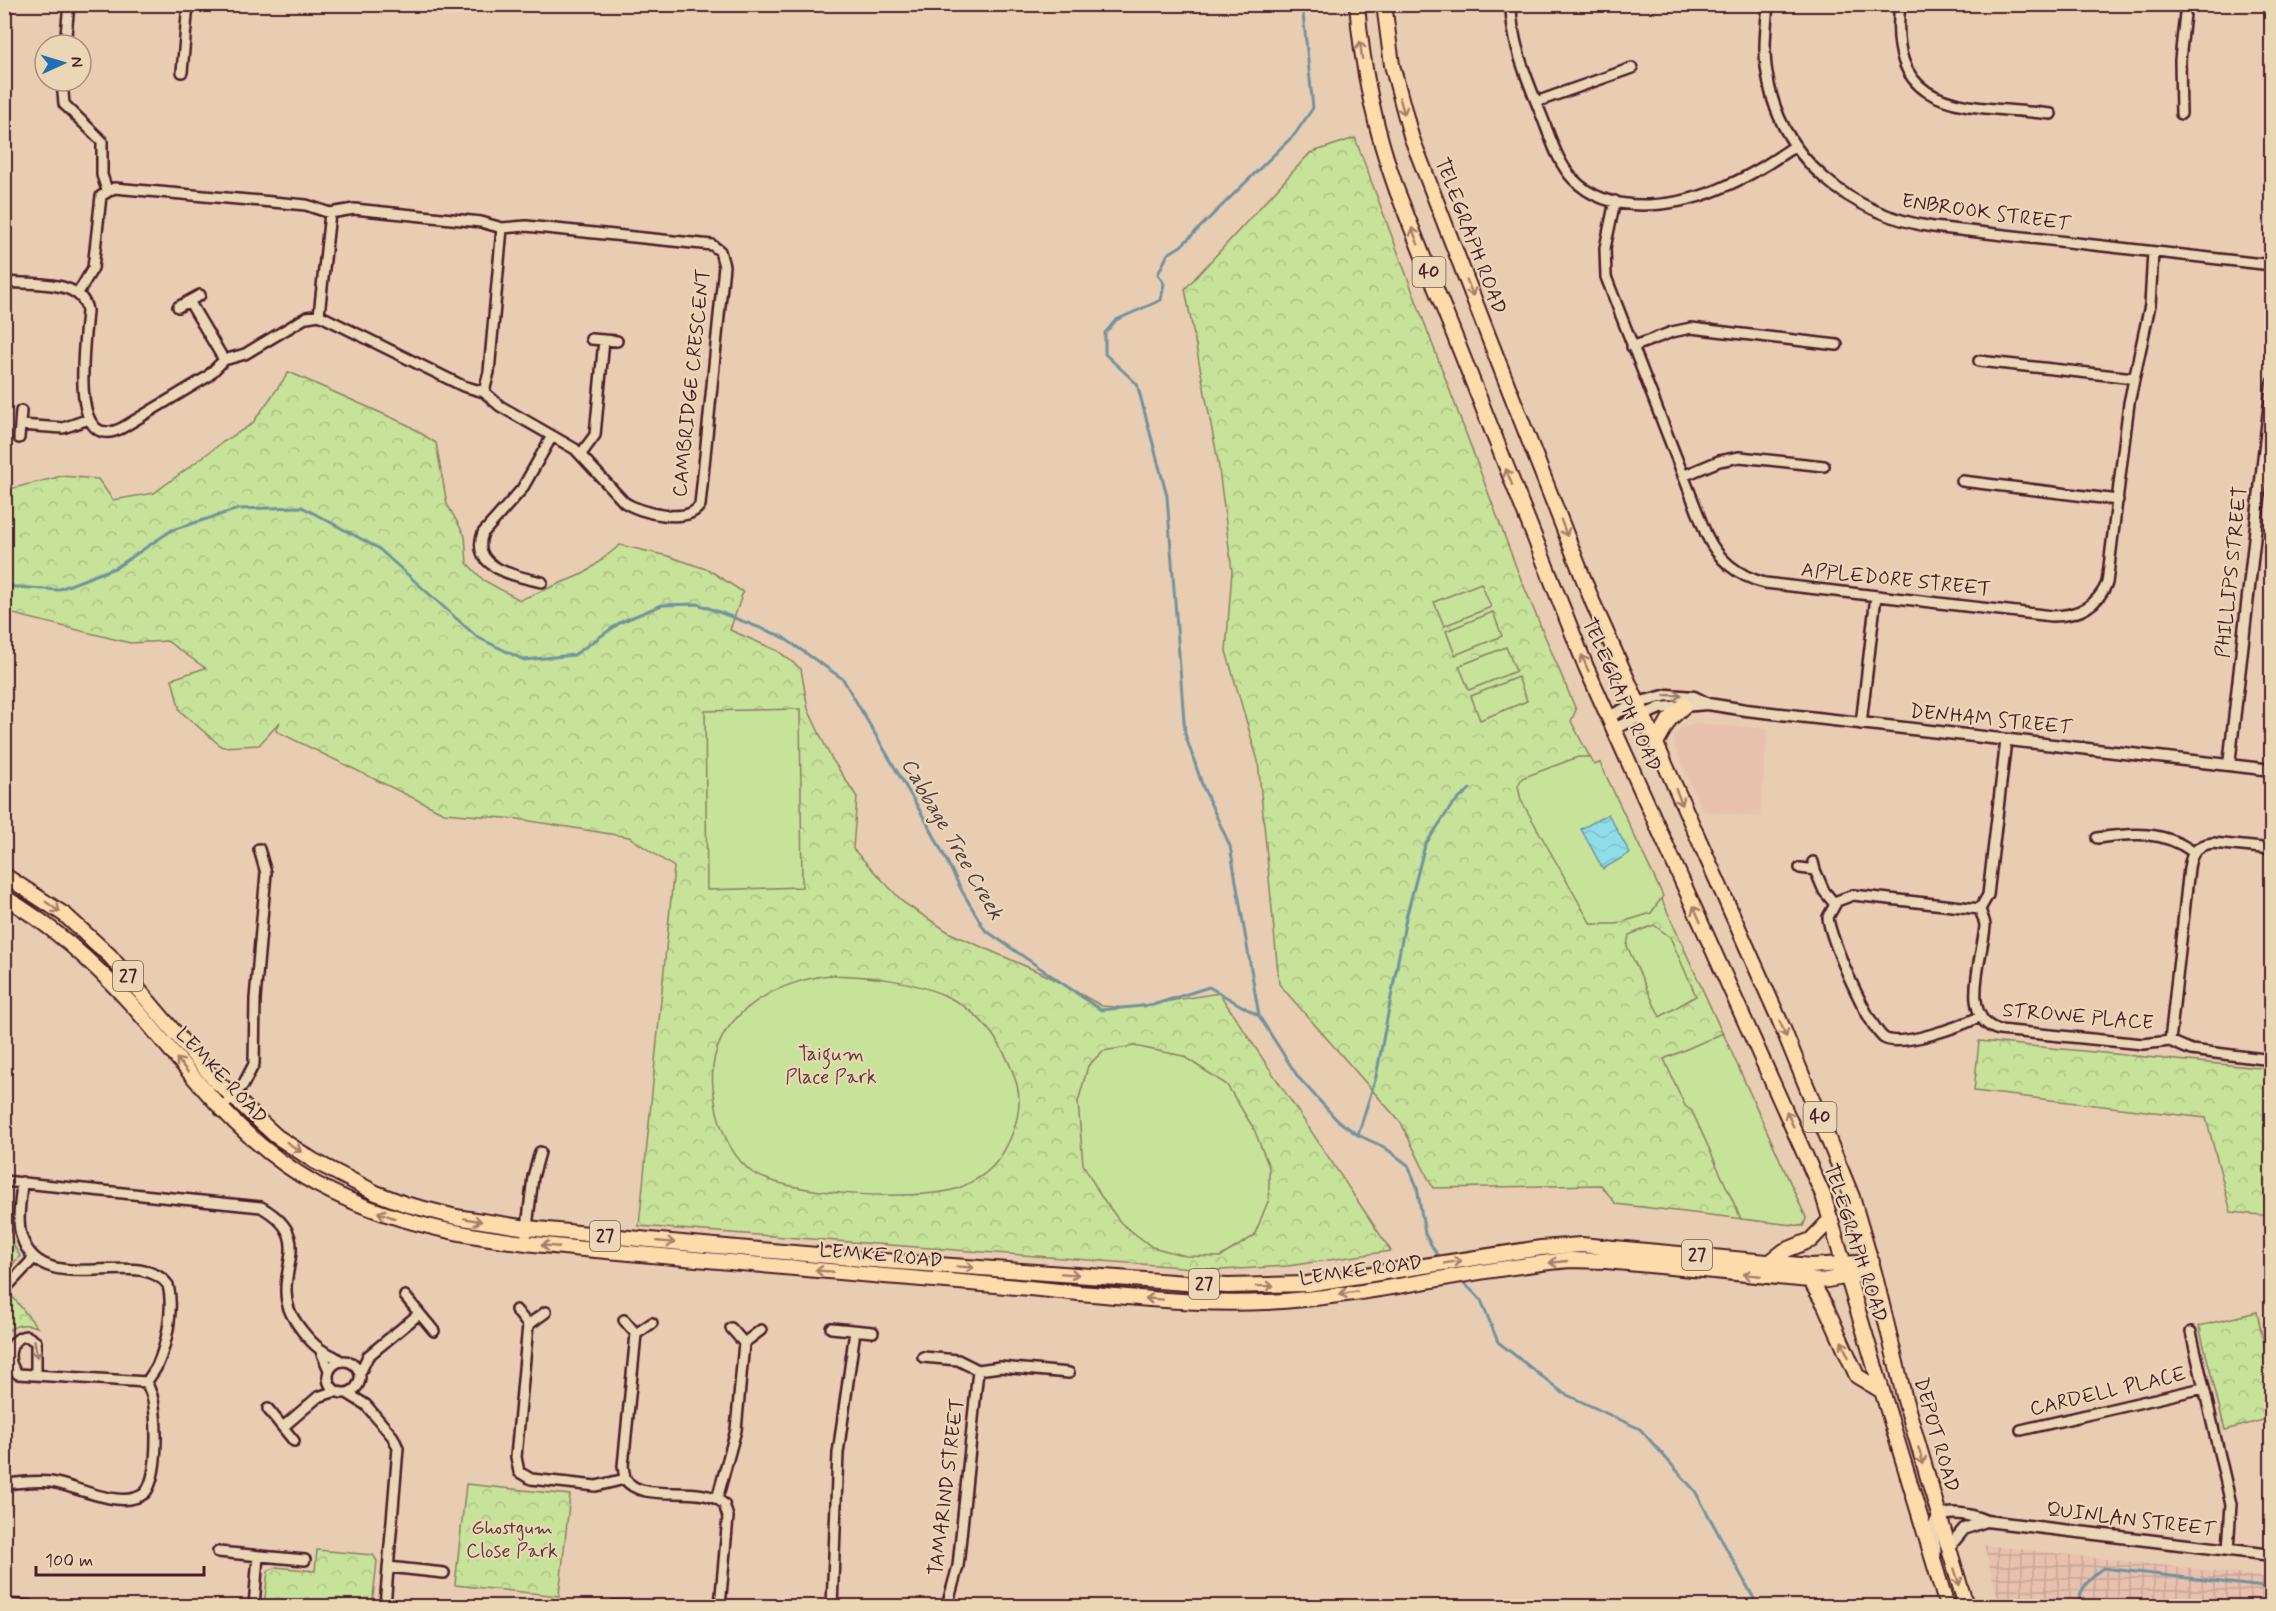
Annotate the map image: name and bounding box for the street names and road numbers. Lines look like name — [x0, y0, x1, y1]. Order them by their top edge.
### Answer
street label: TELEGRAPH ROAD — [1428, 154, 1512, 318]
street label: ENBROOK STREET — [1900, 188, 2074, 238]
road number: 40 — [1412, 257, 1446, 287]
street label: CAMBRIDGE CRESCENT — [667, 267, 717, 499]
street label: PHILLIPS STREET — [2210, 485, 2254, 659]
street label: APPLEDORE STREET — [1800, 557, 1992, 603]
street label: TELEGRAPH ROAD — [1575, 614, 1667, 776]
street label: DENHAM STREET — [1909, 698, 2075, 742]
road number: 27 — [113, 961, 143, 991]
street label: STROWE PLACE — [2001, 997, 2155, 1037]
street label: LEMKE ROAD — [169, 1021, 273, 1131]
road number: 40 — [1804, 1102, 1836, 1132]
street label: TELEGRAPH ROAD — [1817, 1160, 1893, 1326]
road number: 27 — [590, 1221, 620, 1251]
street label: LEMKE ROAD — [818, 1237, 944, 1275]
road number: 27 — [1682, 1240, 1712, 1270]
street label: LEMKE ROAD — [1298, 1249, 1424, 1293]
road number: 27 — [1189, 1269, 1219, 1299]
street label: CARDELL PLACE — [2027, 1361, 2189, 1423]
street label: DEPOT ROAD — [1907, 1374, 1965, 1496]
street label: TAMARIND STREET — [923, 1397, 971, 1577]
street label: QUINLAN STREET — [2045, 1496, 2219, 1544]

